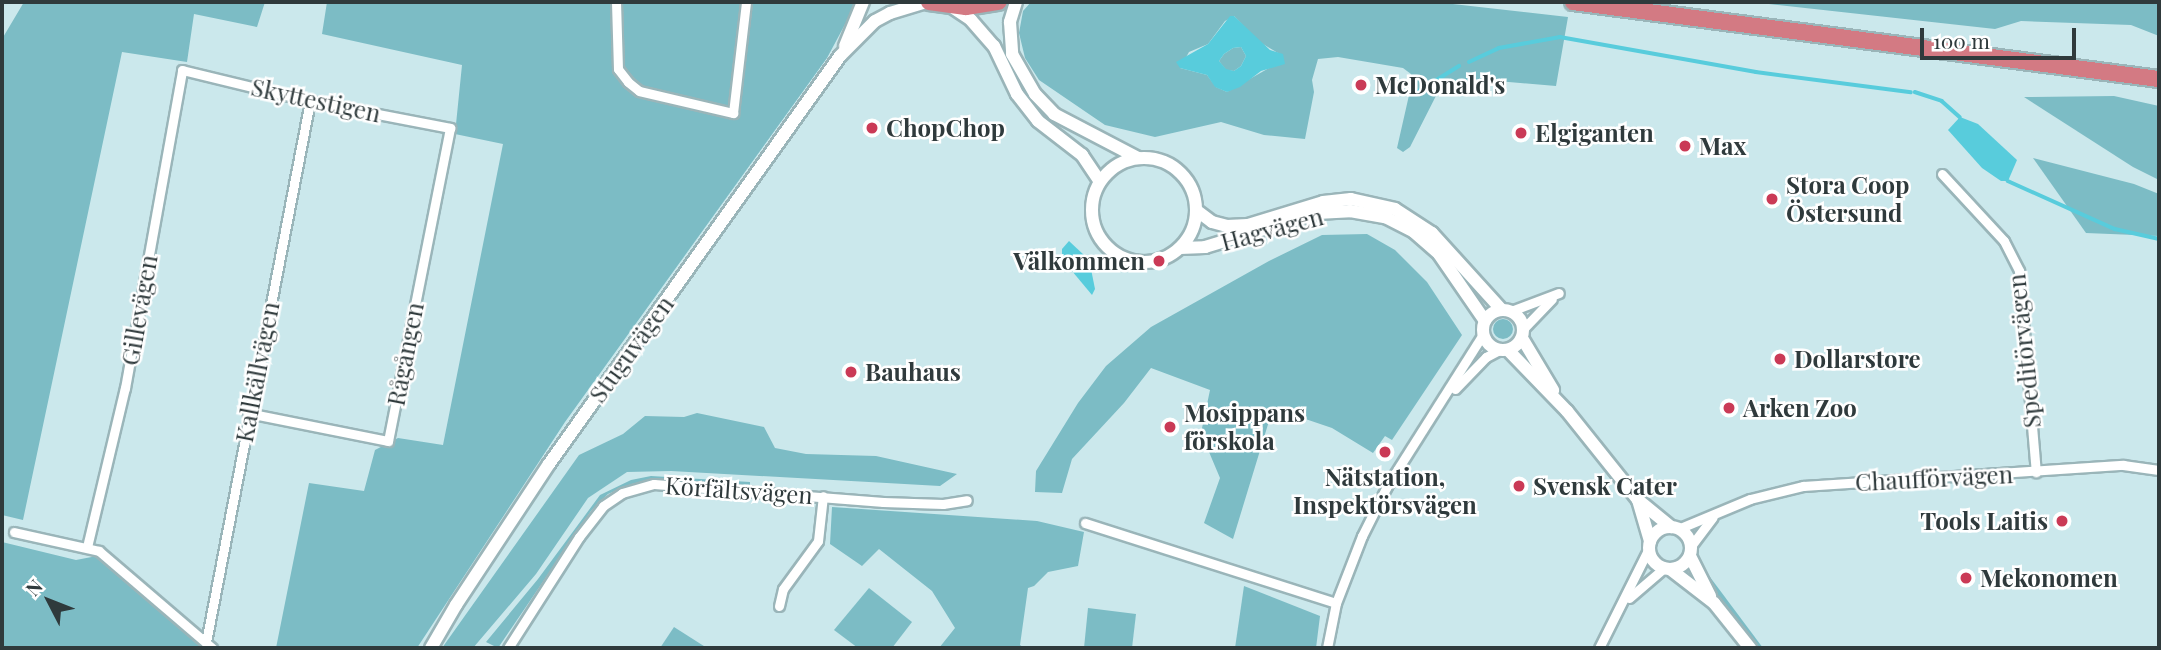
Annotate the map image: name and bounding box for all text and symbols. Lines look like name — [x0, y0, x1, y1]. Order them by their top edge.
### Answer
scale bar — [1923, 14, 2079, 58]
text: 100 m — [1933, 26, 1990, 54]
place label: McDonald's — [1375, 71, 1505, 99]
street label: Skyttestigen — [249, 72, 383, 128]
marker: McDonald's — [1353, 77, 1369, 93]
place label: ChopChop — [886, 114, 1005, 142]
place label: Elgiganten — [1535, 119, 1654, 147]
marker: ChopChop — [864, 120, 880, 136]
marker: Elgiganten — [1513, 125, 1529, 141]
place label: Max — [1699, 132, 1746, 160]
marker: Max — [1677, 138, 1693, 154]
place label: Stora Coop Östersund — [1786, 171, 1910, 227]
marker: Stora Coop Östersund — [1764, 191, 1780, 207]
street label: Hagvägen — [1218, 202, 1326, 256]
place label: Välkommen — [1013, 247, 1145, 275]
street label: Gillevägen — [115, 252, 163, 368]
marker: Välkommen — [1151, 253, 1167, 269]
street label: Speditörvägen — [2002, 273, 2046, 429]
street label: Stuguvägen — [583, 290, 679, 408]
street label: Kallkällvägen — [229, 299, 285, 445]
street label: Rågången — [381, 300, 429, 408]
place label: Dollarstore — [1794, 345, 1921, 373]
marker: Dollarstore — [1772, 351, 1788, 367]
place label: Bauhaus — [865, 358, 961, 386]
marker: Bauhaus — [843, 364, 859, 380]
place label: Arken Zoo — [1743, 394, 1857, 422]
place label: Mosippans förskola — [1184, 399, 1305, 455]
marker: Arken Zoo — [1721, 400, 1737, 416]
marker: Mosippans förskola — [1162, 419, 1178, 435]
marker: Nätstation, Inspektörsvägen — [1377, 444, 1393, 460]
street label: Chaufförvägen — [1854, 459, 2014, 497]
place label: Nätstation, Inspektörsvägen — [1293, 463, 1477, 519]
street label: Körfältsvägen — [664, 470, 814, 510]
place label: Svensk Cater — [1533, 472, 1677, 500]
marker: Svensk Cater — [1511, 478, 1527, 494]
place label: Tools Laitis — [1920, 507, 2048, 535]
marker: Tools Laitis — [2054, 513, 2070, 529]
place label: Mekonomen — [1980, 564, 2118, 592]
north arrow — [14, 566, 84, 636]
marker: Mekonomen — [1958, 570, 1974, 586]
text: N — [19, 573, 48, 601]

